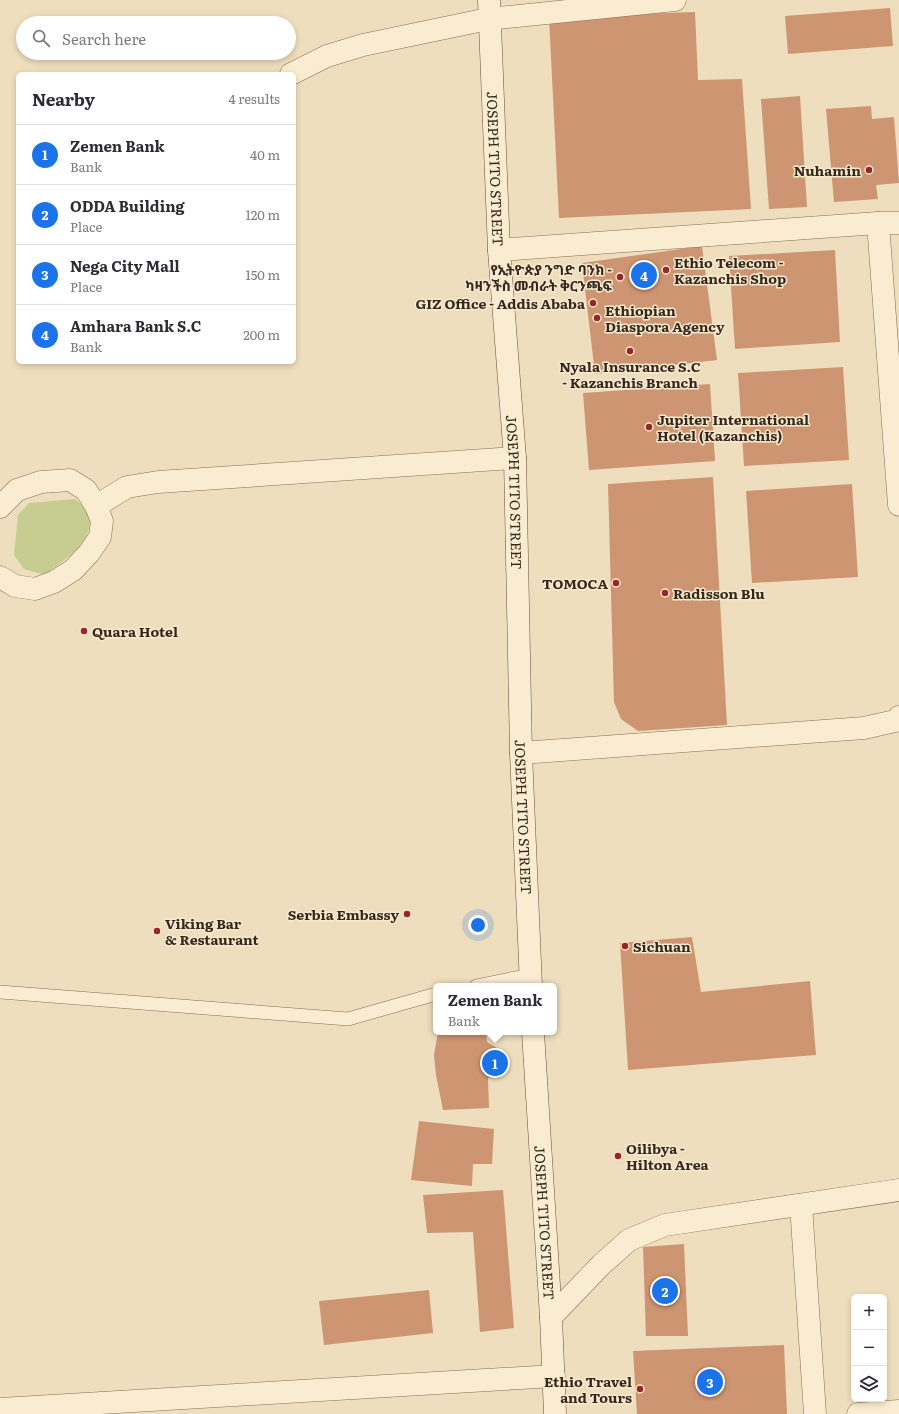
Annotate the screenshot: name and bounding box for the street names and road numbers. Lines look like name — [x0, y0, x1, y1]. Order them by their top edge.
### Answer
street label: JOSEPH TITO STREET — [483, 91, 509, 247]
street label: JOSEPH TITO STREET — [502, 414, 527, 570]
street label: JOSEPH TITO STREET — [511, 740, 537, 895]
street label: JOSEPH TITO STREET — [530, 1145, 560, 1301]

